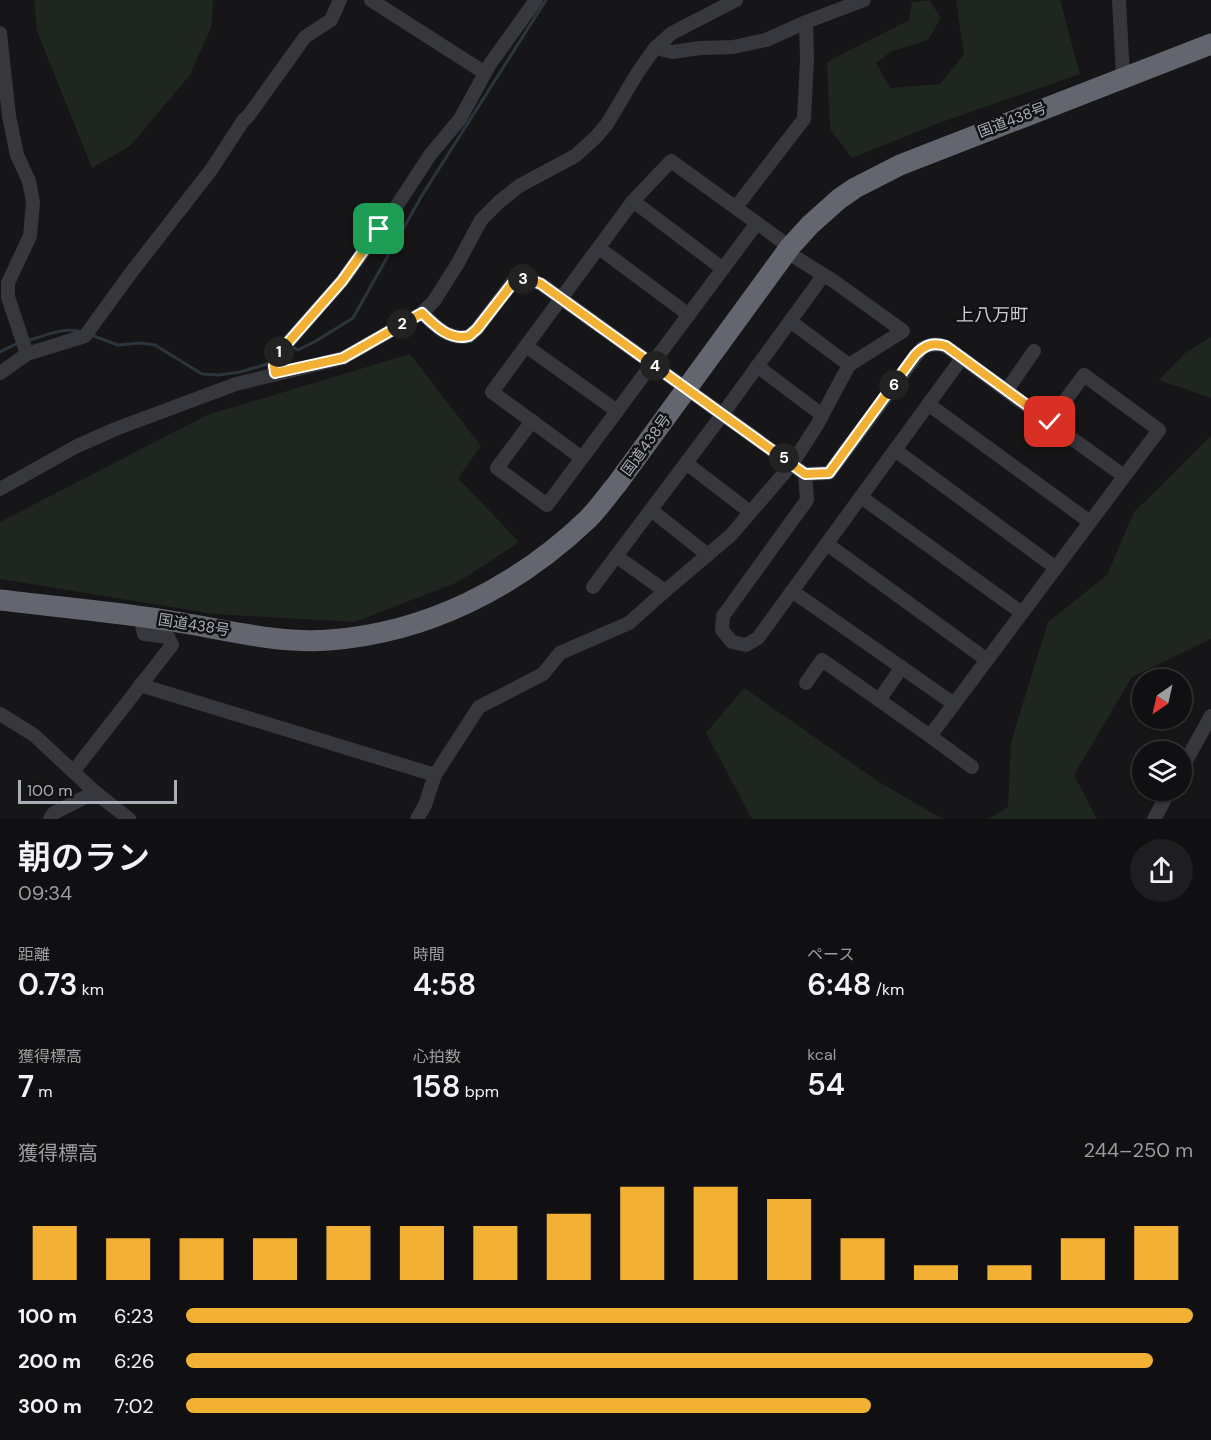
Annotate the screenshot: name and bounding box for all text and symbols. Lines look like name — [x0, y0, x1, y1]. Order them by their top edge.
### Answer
street label: 国道438号 — [975, 98, 1049, 142]
pin — [353, 203, 404, 254]
icon: arrive — [362, 212, 395, 245]
pin: 3 — [508, 264, 538, 294]
text: 3 — [518, 268, 528, 289]
district label: 上八万町 — [956, 303, 1028, 327]
pin: 2 — [387, 309, 417, 339]
text: 2 — [397, 313, 407, 334]
pin: 1 — [264, 337, 294, 367]
text: 1 — [276, 341, 282, 362]
pin: 4 — [640, 351, 670, 381]
text: 4 — [650, 355, 660, 376]
pin: 6 — [879, 370, 909, 400]
text: 6 — [889, 374, 899, 395]
pin — [1024, 396, 1075, 447]
icon: check — [1033, 405, 1066, 438]
street label: 国道438号 — [617, 410, 675, 480]
pin: 5 — [769, 443, 799, 473]
text: 5 — [779, 447, 789, 468]
street label: 国道438号 — [157, 609, 231, 641]
north arrow — [1132, 669, 1192, 729]
map controls — [1132, 669, 1192, 801]
button: layers — [1132, 741, 1192, 801]
scale bar — [18, 777, 177, 804]
text: 100 m — [27, 780, 72, 801]
text: 朝のラン — [18, 836, 150, 879]
button: share — [1130, 839, 1193, 902]
text: 09:34 — [18, 880, 72, 906]
text: 距離 — [18, 944, 50, 965]
text: 時間 — [413, 944, 445, 965]
text: ペース — [807, 944, 855, 965]
text: 0.73 — [18, 965, 78, 1004]
text: 4:58 — [413, 965, 476, 1004]
text: 6:48 — [807, 965, 871, 1004]
text: km — [78, 979, 104, 1000]
text: /km — [871, 979, 904, 1000]
text: kcal — [807, 1044, 836, 1065]
text: 獲得標高 — [18, 1046, 82, 1067]
text: 心拍数 — [413, 1046, 461, 1067]
text: 54 — [807, 1065, 845, 1104]
text: 7 — [18, 1067, 34, 1106]
text: 158 — [413, 1067, 460, 1106]
text: m — [34, 1081, 53, 1102]
text: bpm — [460, 1081, 499, 1102]
text: 244–250 m — [1084, 1137, 1193, 1163]
text: 獲得標高 — [18, 1140, 98, 1166]
text: 100 m — [18, 1303, 77, 1329]
text: 6:23 — [114, 1303, 154, 1329]
text: 200 m — [18, 1348, 81, 1374]
text: 6:26 — [114, 1348, 155, 1374]
text: 300 m — [18, 1393, 82, 1419]
text: 7:02 — [114, 1393, 154, 1419]

